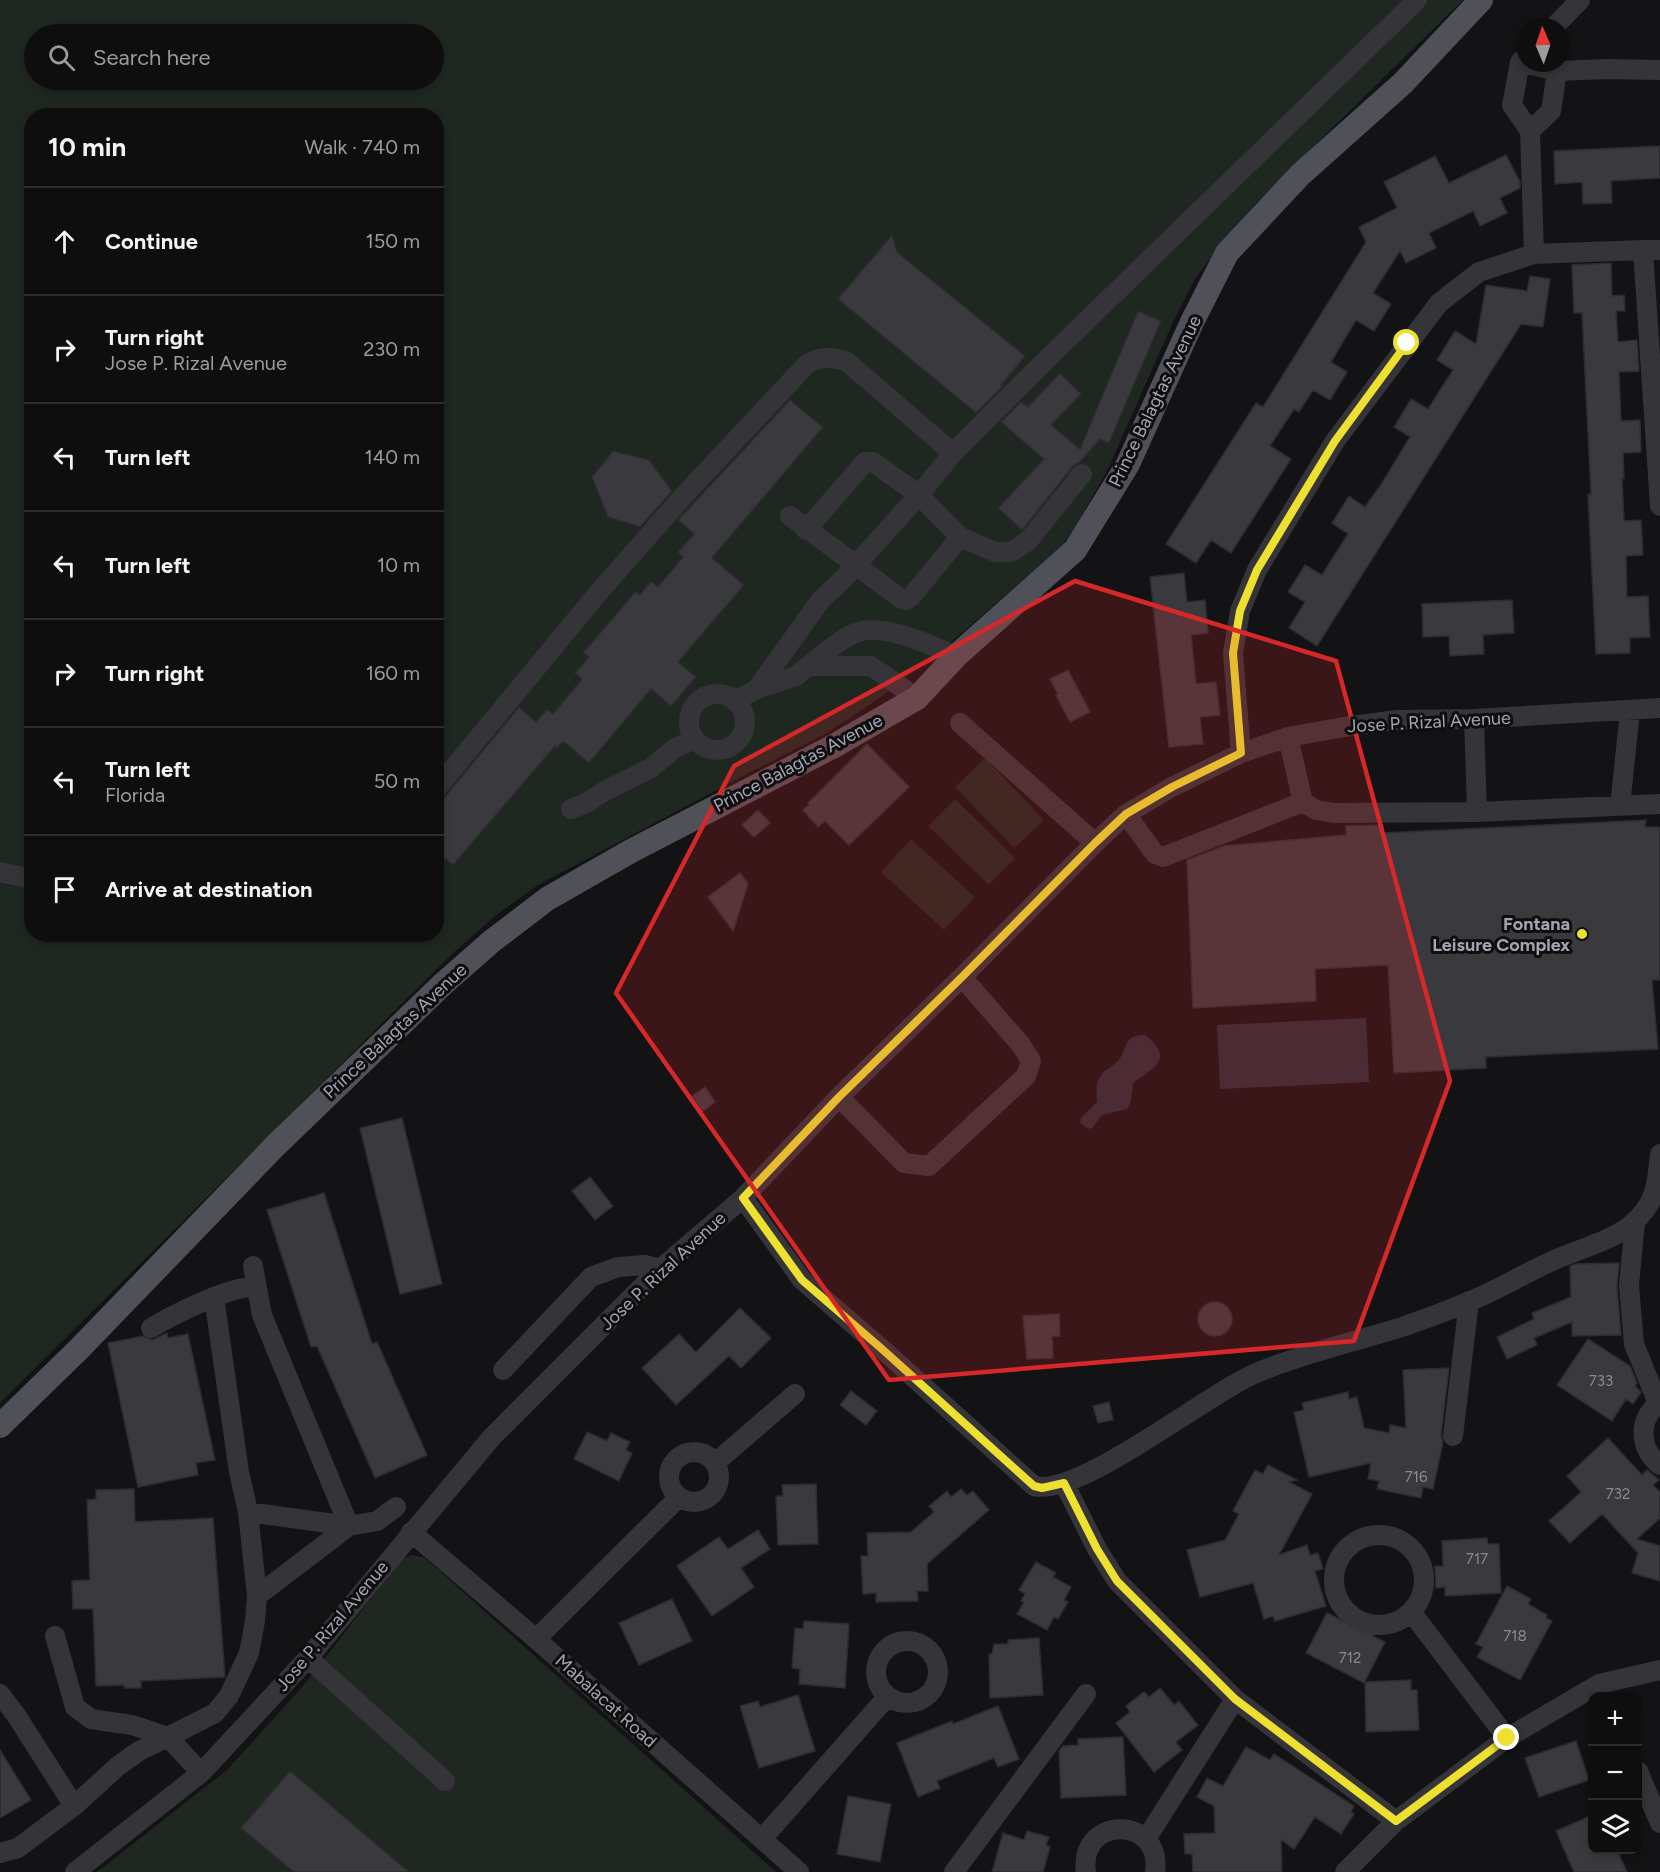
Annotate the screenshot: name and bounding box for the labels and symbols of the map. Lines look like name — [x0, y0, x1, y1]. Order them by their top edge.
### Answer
north arrow — [1516, 18, 1570, 72]
street label: Prince Balagtas Avenue — [1104, 311, 1206, 490]
route start — [1393, 329, 1419, 355]
street label: Jose P. Rizal Avenue — [1347, 707, 1511, 737]
street label: Prince Balagtas Avenue — [710, 709, 886, 817]
place label: Fontana Leisure Complex — [1432, 913, 1570, 956]
marker: Fontana Leisure Complex — [1575, 927, 1589, 941]
street label: Prince Balagtas Avenue — [319, 959, 471, 1103]
street label: Jose P. Rizal Avenue — [596, 1207, 730, 1335]
house number: 733 — [1589, 1372, 1613, 1390]
house number: 716 — [1405, 1468, 1428, 1486]
house number: 732 — [1606, 1485, 1630, 1503]
house number: 717 — [1466, 1550, 1488, 1568]
street label: Jose P. Rizal Avenue — [271, 1556, 393, 1696]
house number: 718 — [1503, 1627, 1527, 1645]
house number: 712 — [1339, 1649, 1361, 1667]
street label: Mabalacat Road — [551, 1650, 661, 1752]
route end — [1493, 1724, 1519, 1750]

